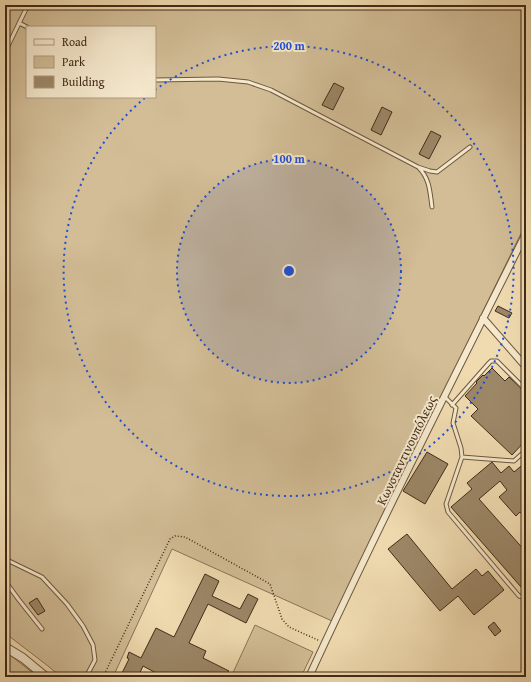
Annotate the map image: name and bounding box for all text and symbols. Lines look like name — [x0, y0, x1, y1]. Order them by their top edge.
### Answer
legend — [26, 26, 156, 98]
text: Road — [62, 33, 88, 50]
text: 200 m — [273, 37, 306, 54]
text: Park — [62, 53, 86, 70]
text: Building — [62, 73, 105, 90]
text: 100 m — [273, 150, 306, 167]
centre of rings — [282, 264, 296, 278]
street label: Κωνσταντινουπόλεως — [372, 392, 441, 508]

